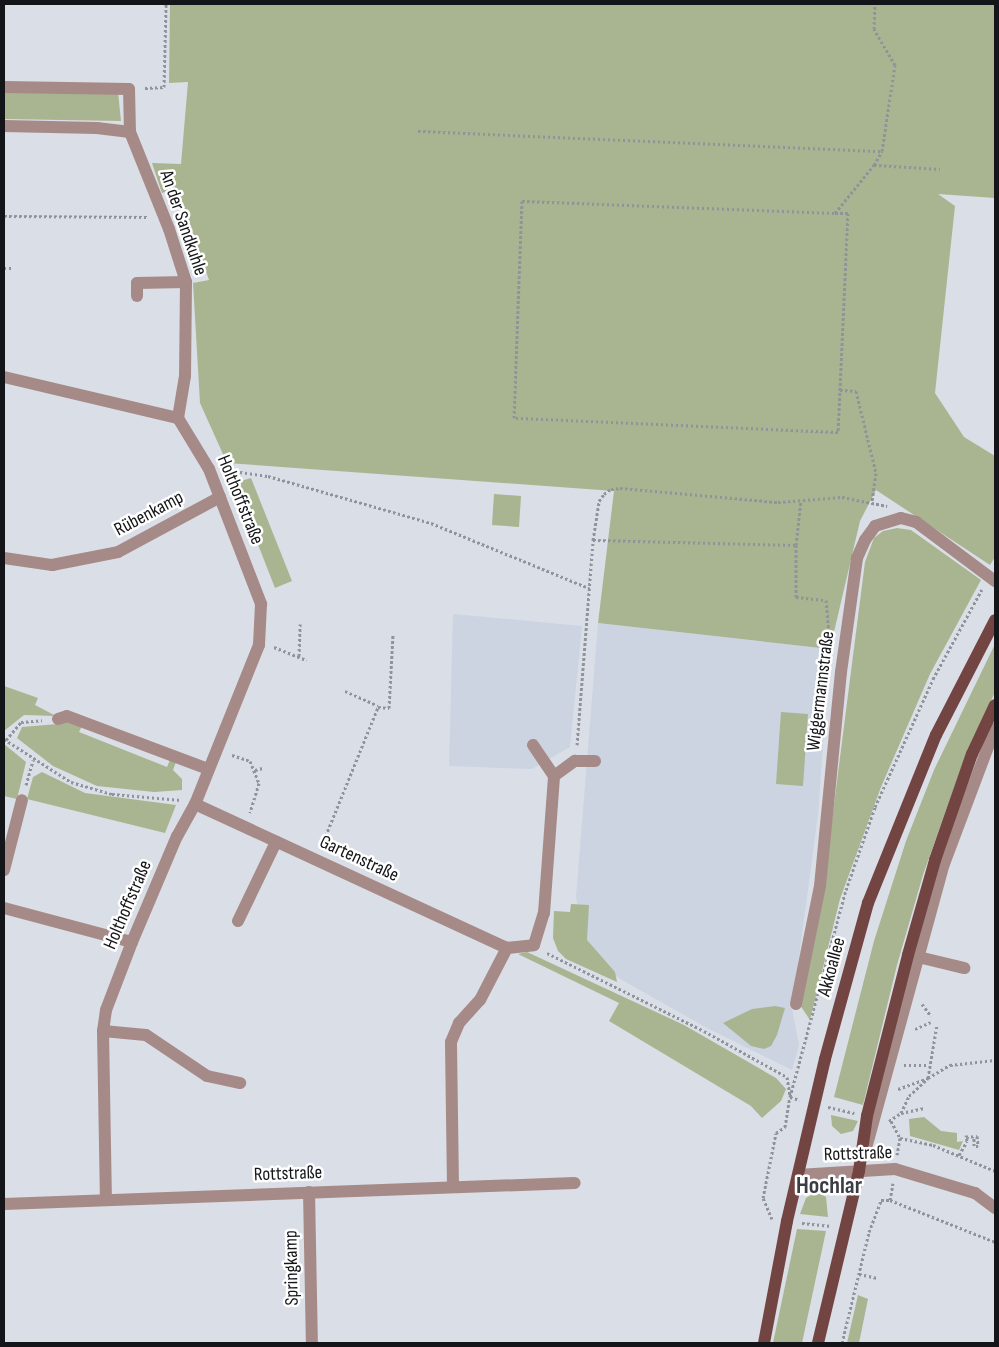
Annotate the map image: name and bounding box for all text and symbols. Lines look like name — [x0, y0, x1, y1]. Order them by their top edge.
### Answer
street label: An der Sandkuhle — [154, 167, 212, 279]
street label: Holthoffstraße — [212, 452, 268, 548]
street label: Rübenkamp — [111, 486, 187, 542]
street label: Wiggermannstraße — [802, 630, 840, 752]
street label: Gartenstraße — [316, 831, 402, 887]
street label: Holthoffstraße — [99, 857, 157, 953]
street label: Akkoallee — [813, 935, 851, 999]
street label: Rottstraße — [823, 1141, 893, 1167]
street label: Rottstraße — [253, 1161, 323, 1187]
district label: Hochlar — [796, 1172, 862, 1200]
street label: Springkamp — [280, 1230, 304, 1306]

